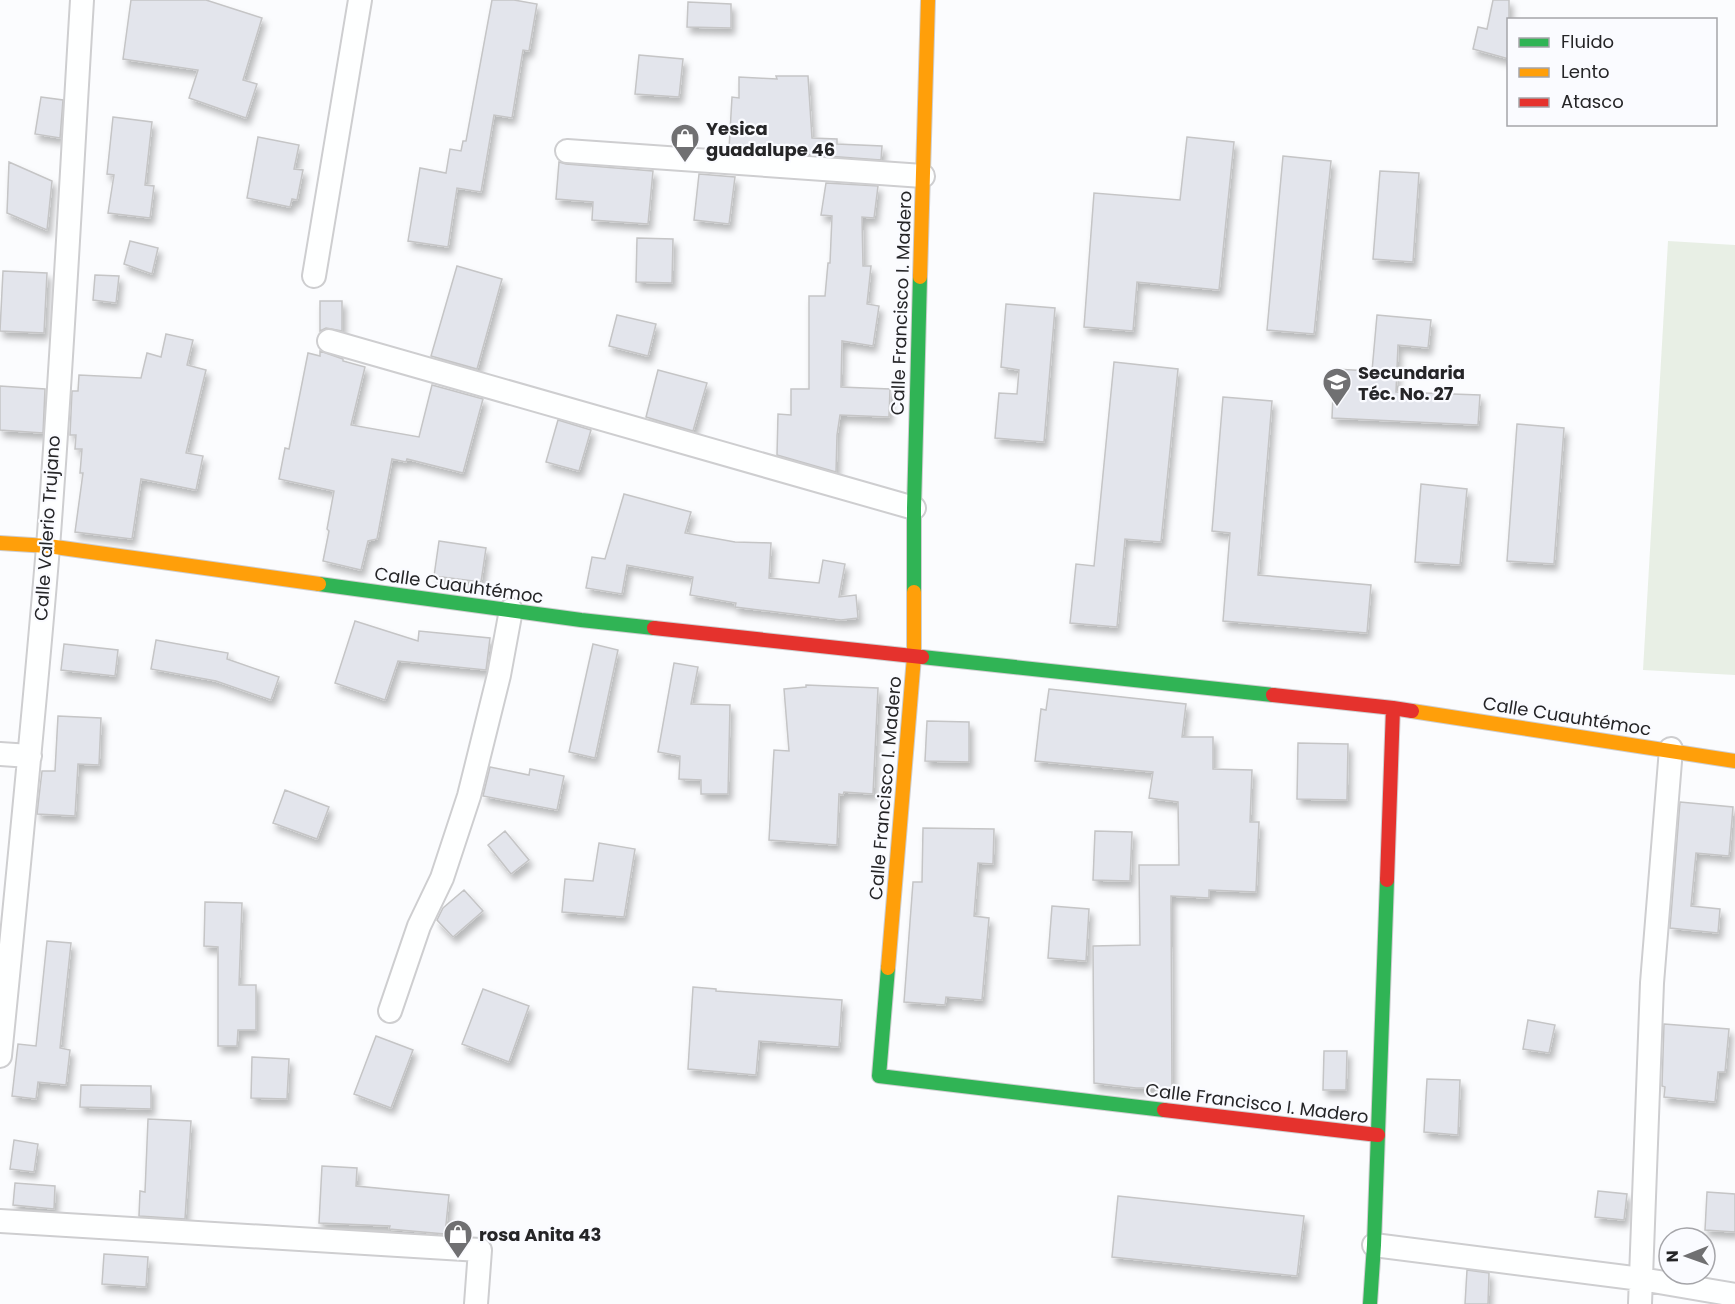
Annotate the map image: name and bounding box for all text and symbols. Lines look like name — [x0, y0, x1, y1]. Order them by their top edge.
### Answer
legend — [1507, 18, 1717, 126]
text: Fluido — [1561, 29, 1614, 54]
text: Lento — [1561, 59, 1610, 84]
text: Atasco — [1561, 89, 1624, 114]
place label: Yesica guadalupe 46 — [706, 116, 835, 162]
shop icon: Yesica guadalupe 46 — [669, 122, 701, 164]
street label: Calle Francisco I. Madero — [885, 190, 917, 416]
place label: Secundaria Téc. No. 27 — [1358, 360, 1465, 406]
school or university icon: Secundaria Téc. No. 27 — [1321, 366, 1353, 408]
street label: Calle Valerio Trujano — [28, 434, 66, 622]
street label: Calle Cuauhtémoc — [373, 561, 545, 609]
street label: Calle Francisco I. Madero — [863, 675, 907, 901]
street label: Calle Cuauhtémoc — [1481, 690, 1653, 742]
street label: Calle Francisco I. Madero — [1144, 1077, 1370, 1129]
shop icon: rosa Anita 43 — [442, 1218, 474, 1260]
place label: rosa Anita 43 — [479, 1222, 601, 1247]
north arrow — [1657, 1226, 1717, 1286]
text: N — [1661, 1250, 1684, 1262]

